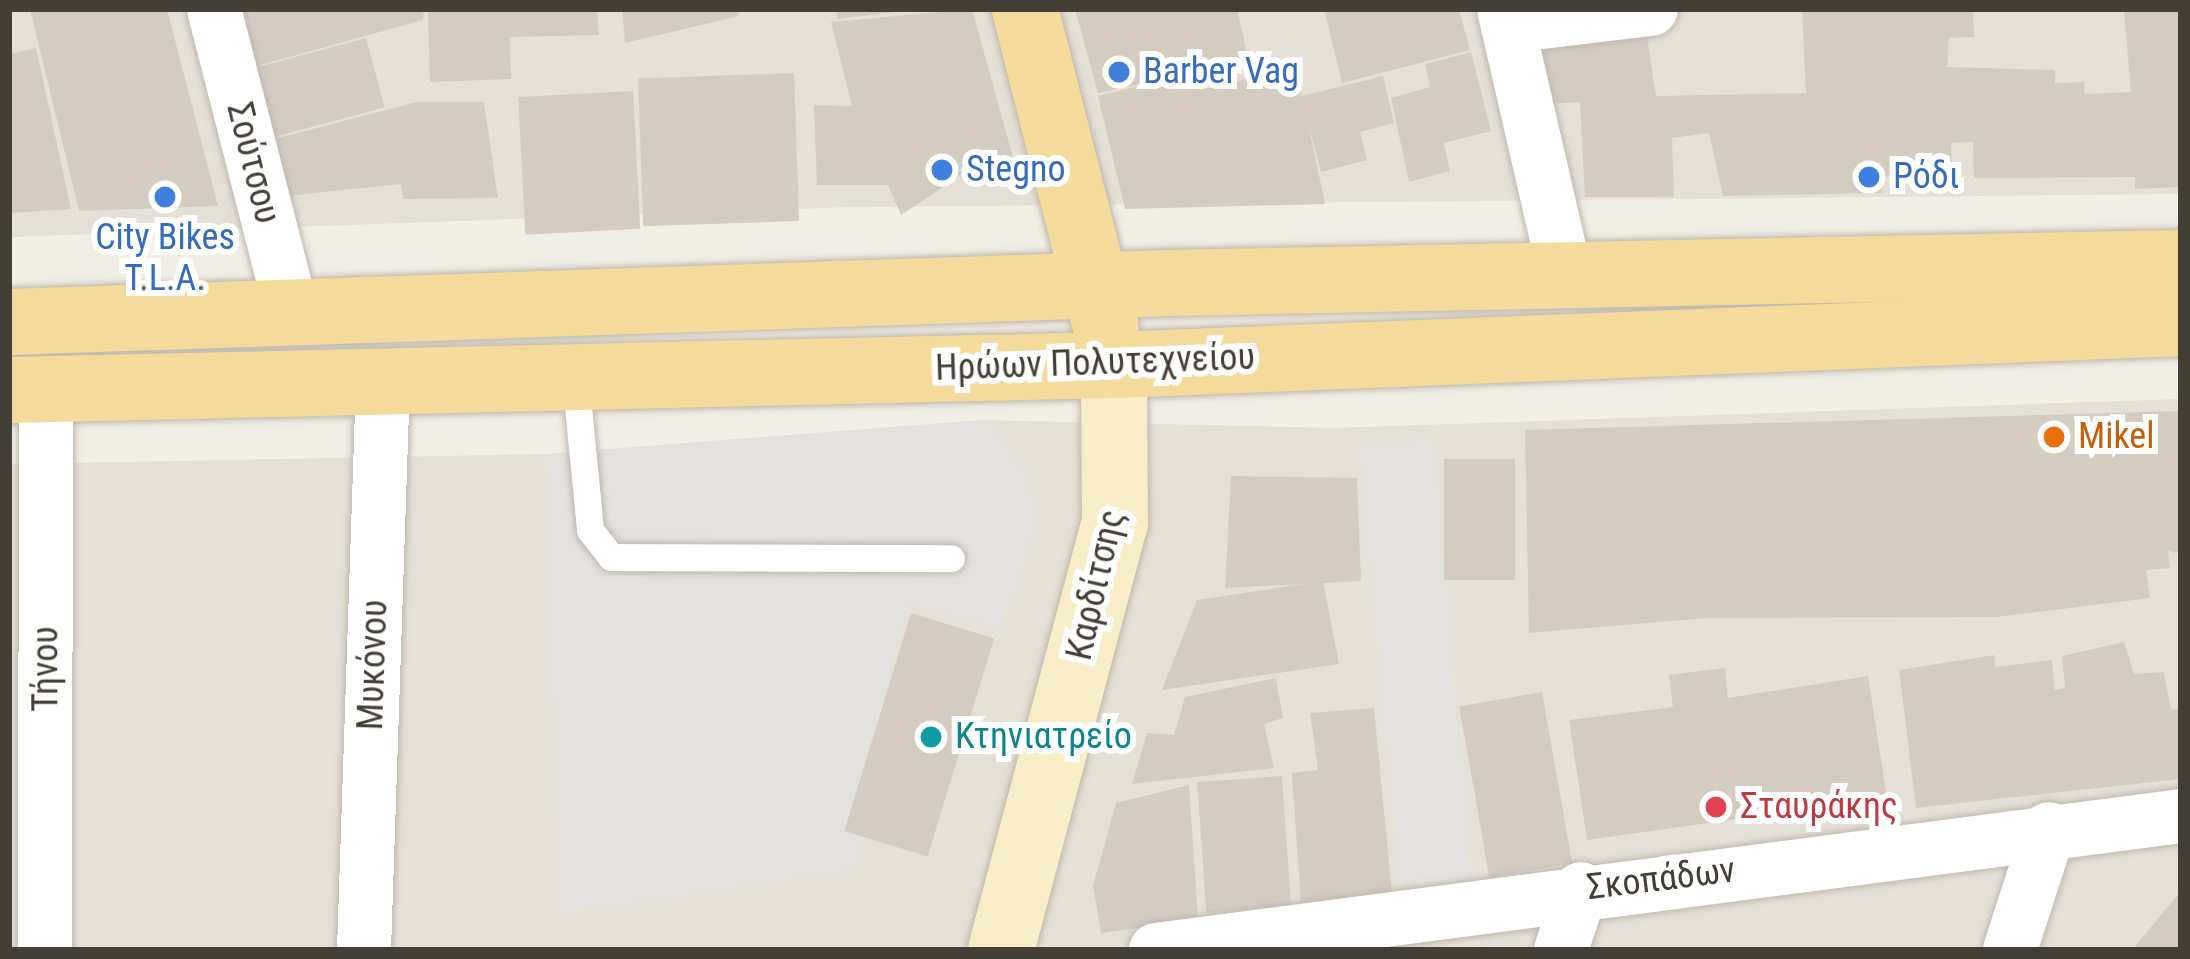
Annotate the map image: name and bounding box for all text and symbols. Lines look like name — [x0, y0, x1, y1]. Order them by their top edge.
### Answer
place label: Barber Vag — [1143, 50, 1299, 94]
marker: Barber Vag — [1106, 59, 1132, 85]
street label: Σούτσου — [217, 98, 289, 228]
place label: Stegno — [966, 148, 1065, 192]
place label: Ρόδι — [1893, 155, 1960, 199]
marker: Stegno — [929, 157, 955, 183]
marker: Ρόδι — [1856, 164, 1882, 190]
marker: City Bikes T.L.A. — [152, 184, 178, 210]
place label: City Bikes T.L.A. — [95, 215, 235, 300]
street label: Ηρώων Πολυτεχνείου — [934, 336, 1256, 390]
place label: Mikel — [2078, 415, 2154, 459]
marker: Mikel — [2041, 424, 2067, 450]
street label: Καρδίτσης — [1058, 506, 1134, 664]
street label: Μυκόνου — [349, 599, 397, 731]
street label: Τήνου — [24, 626, 68, 712]
place label: Κτηνιατρείο — [955, 715, 1132, 759]
marker: Κτηνιατρείο — [918, 724, 944, 750]
place label: Σταυράκης — [1740, 785, 1898, 829]
marker: Σταυράκης — [1703, 794, 1729, 820]
street label: Σκοπάδων — [1584, 848, 1738, 910]

